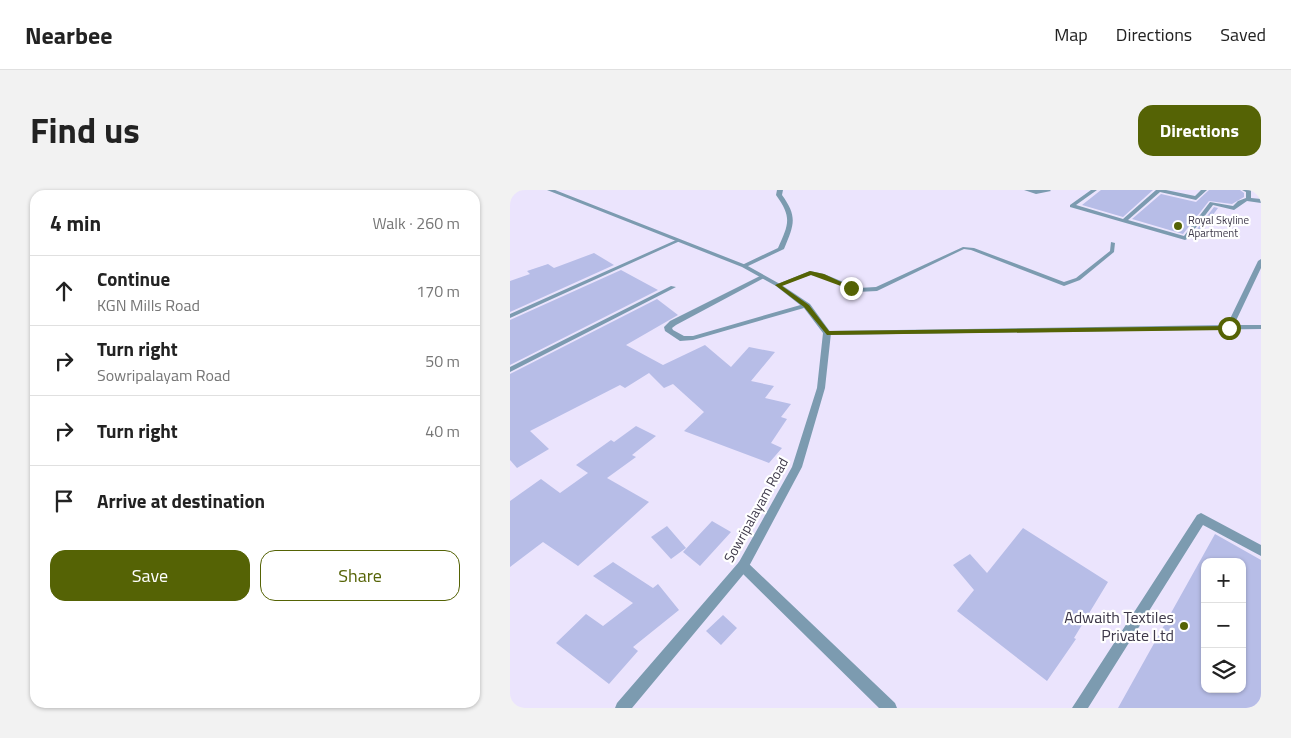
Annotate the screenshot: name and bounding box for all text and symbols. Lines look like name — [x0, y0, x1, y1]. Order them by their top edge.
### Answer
text: Nearbee — [25, 17, 112, 53]
text: Map — [1054, 21, 1088, 48]
text: Directions — [1116, 21, 1192, 48]
text: Saved — [1220, 21, 1266, 48]
text: Find us — [30, 103, 140, 157]
button: Directions — [1138, 105, 1261, 156]
text: 4 min — [50, 207, 101, 239]
text: Walk · 260 m — [372, 211, 460, 235]
place label: Royal Skyline Apartment — [1188, 212, 1249, 241]
marker: Royal Skyline Apartment — [1172, 220, 1184, 232]
text: Continue — [97, 264, 170, 293]
icon: ahead — [50, 277, 78, 305]
route end — [840, 277, 863, 300]
text: 170 m — [416, 279, 460, 303]
text: KGN Mills Road — [97, 293, 200, 317]
route start — [1218, 317, 1241, 340]
text: Turn right — [97, 334, 178, 363]
icon: right — [50, 347, 78, 375]
text: 50 m — [425, 349, 460, 373]
text: Sowripalayam Road — [97, 363, 231, 387]
text: Turn right — [97, 416, 178, 445]
icon: right — [50, 417, 78, 445]
text: 40 m — [425, 419, 460, 443]
street label: Sowripalayam Road — [718, 454, 793, 566]
text: Arrive at destination — [97, 486, 265, 515]
icon: arrive — [50, 487, 78, 515]
button: Save — [50, 550, 250, 601]
button: Share — [260, 550, 460, 601]
map controls — [1201, 558, 1246, 693]
button: + — [1201, 558, 1246, 603]
button: − — [1201, 603, 1246, 648]
place label: Adwaith Textiles Private Ltd — [1064, 605, 1174, 647]
marker: Adwaith Textiles Private Ltd — [1178, 620, 1190, 632]
button: layers — [1201, 648, 1246, 693]

